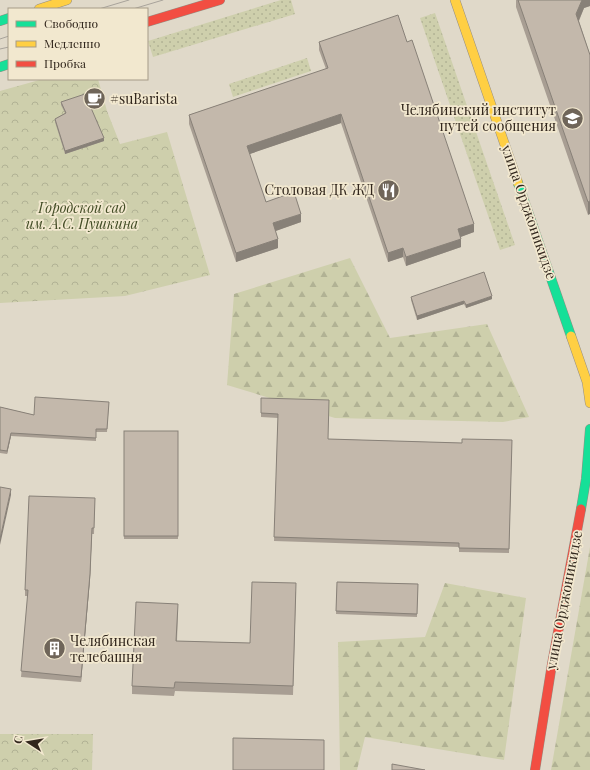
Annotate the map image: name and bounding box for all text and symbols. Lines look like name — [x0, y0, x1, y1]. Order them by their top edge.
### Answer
legend — [8, 8, 148, 80]
text: Свободно — [44, 15, 99, 31]
text: Медленно — [44, 35, 101, 51]
text: Пробка — [44, 55, 86, 71]
cafe icon: #suBarista — [82, 86, 108, 112]
place label: #suBarista — [110, 89, 178, 108]
place label: Челябинский институт путей сообщения — [401, 100, 556, 135]
school or university icon: Челябинский институт путей сообщения — [559, 105, 585, 131]
street label: улица Орджоникидзе — [497, 141, 561, 282]
restaurant icon: Столовая ДК ЖД — [376, 177, 402, 203]
place label: Столовая ДК ЖД — [264, 180, 374, 199]
park label: Городской сад им. А.С. Пушкина — [26, 198, 138, 233]
street label: улица Орджоникидзе — [541, 529, 586, 672]
place label: Челябинская телебашня — [70, 631, 156, 666]
building icon: Челябинская телебашня — [41, 636, 67, 662]
north arrow — [8, 722, 48, 762]
text: С — [10, 734, 26, 745]

